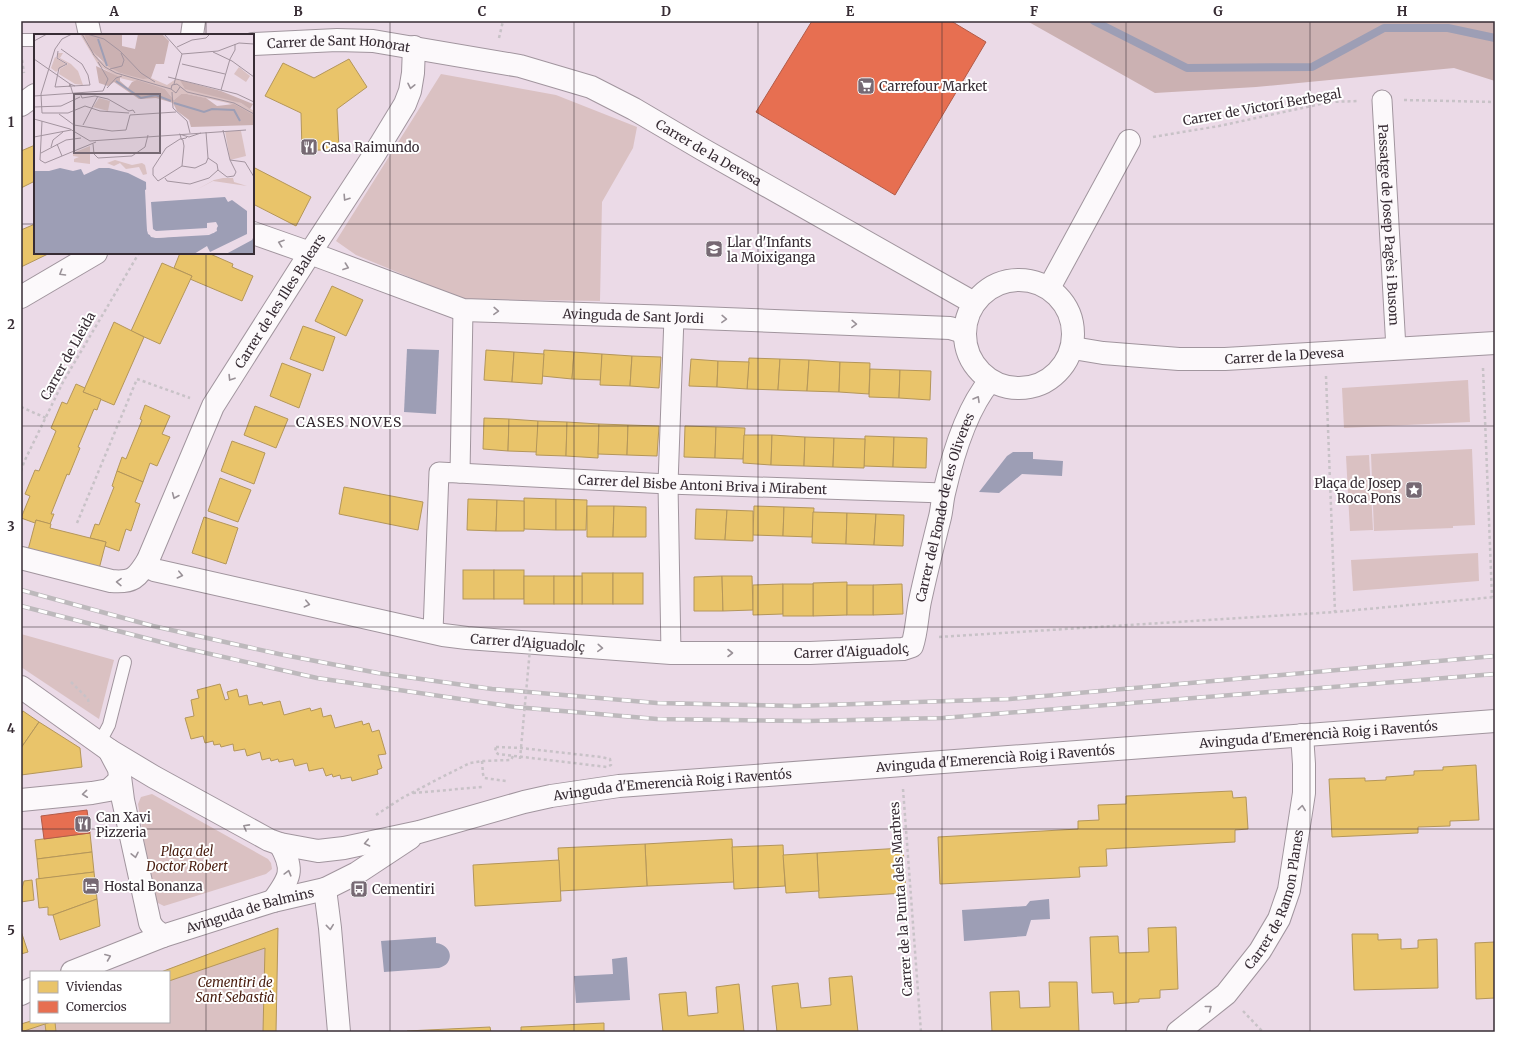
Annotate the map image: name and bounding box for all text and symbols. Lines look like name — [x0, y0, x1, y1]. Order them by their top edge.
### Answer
text: A — [108, 3, 119, 20]
text: B — [293, 3, 303, 20]
text: C — [478, 3, 487, 20]
text: D — [661, 3, 671, 20]
text: E — [846, 3, 855, 20]
text: F — [1030, 3, 1038, 20]
text: G — [1213, 3, 1223, 20]
text: H — [1397, 3, 1408, 20]
street label: Carrer de Sant Honorat — [267, 31, 412, 56]
inset map — [34, 34, 254, 254]
supermarket icon: Carrefour Market — [856, 76, 876, 96]
place label: Carrefour Market — [879, 78, 987, 95]
one-way arrow — [407, 83, 415, 89]
street label: Carrer de Victorí Berbegal — [1181, 85, 1343, 129]
text: 1 — [8, 114, 14, 131]
street label: Carrer de la Devesa — [653, 115, 765, 190]
street label: Passatge de Josep Pagès i Busom — [1375, 123, 1403, 326]
restaurant icon: Casa Raimundo — [299, 137, 319, 157]
place label: Casa Raimundo — [322, 139, 420, 156]
one-way arrow — [343, 194, 351, 201]
street label: Carrer de les Illes Balears — [231, 230, 329, 371]
place label: Llar d'Infants la Moixiganga — [727, 234, 816, 266]
school or university icon: Llar d'Infants la Moixiganga — [704, 239, 724, 259]
one-way arrow — [278, 240, 285, 248]
one-way arrow — [343, 262, 350, 271]
one-way arrow — [59, 268, 66, 276]
street label: Avinguda de Sant Jordi — [561, 305, 704, 327]
one-way arrow — [493, 307, 499, 316]
street label: Carrer de Lleida — [37, 309, 99, 403]
one-way arrow — [721, 315, 727, 323]
text: 2 — [7, 316, 15, 333]
one-way arrow — [851, 320, 857, 329]
street label: Carrer de la Devesa — [1224, 343, 1344, 368]
one-way arrow — [229, 374, 236, 381]
one-way arrow — [973, 396, 980, 403]
street label: Carrer del Fondo de les Oliveres — [912, 410, 978, 604]
district label: CASES NOVES — [296, 413, 402, 431]
street label: Carrer del Bisbe Antoni Briva i Mirabent — [578, 471, 827, 498]
place label: Plaça de Josep Roca Pons — [1314, 475, 1401, 507]
place icon: Plaça de Josep Roca Pons — [1404, 480, 1424, 500]
one-way arrow — [172, 491, 180, 499]
text: 3 — [7, 518, 15, 535]
one-way arrow — [177, 571, 184, 579]
one-way arrow — [116, 577, 123, 586]
one-way arrow — [304, 599, 310, 607]
street label: Carrer d'Aiguadolç — [470, 630, 586, 655]
street label: Carrer d'Aiguadolç — [794, 639, 911, 662]
one-way arrow — [597, 643, 603, 652]
one-way arrow — [727, 649, 733, 657]
street label: Avinguda d'Emerencià Roig i Raventós — [1197, 717, 1438, 752]
text: 4 — [7, 720, 16, 737]
street label: Avinguda d'Emerencià Roig i Raventós — [874, 741, 1115, 775]
street label: Avinguda d'Emerencià Roig i Raventós — [551, 765, 792, 804]
one-way arrow — [82, 789, 88, 798]
street label: Carrer de la Punta dels Marbres — [886, 801, 916, 997]
one-way arrow — [1297, 805, 1306, 811]
place label: Can Xavi Pizzeria — [96, 809, 151, 841]
restaurant icon: Can Xavi Pizzeria — [73, 814, 93, 834]
one-way arrow — [242, 824, 250, 831]
street label: Carrer de Ramon Planes — [1240, 828, 1307, 973]
one-way arrow — [364, 839, 371, 847]
park label: Plaça del Doctor Robert — [145, 843, 228, 875]
one-way arrow — [130, 852, 139, 858]
one-way arrow — [283, 870, 292, 877]
hotel icon: Hostal Bonanza — [81, 876, 101, 896]
place label: Hostal Bonanza — [104, 878, 203, 895]
bus stop icon: Cementiri — [349, 879, 369, 899]
place label: Cementiri — [372, 881, 435, 898]
street label: Avinguda de Balmins — [183, 883, 315, 937]
text: 5 — [7, 922, 15, 939]
one-way arrow — [325, 924, 334, 930]
one-way arrow — [105, 954, 112, 962]
legend — [30, 971, 170, 1023]
park label: Cementiri de Sant Sebastià — [195, 974, 275, 1006]
text: Viviendas — [65, 979, 122, 994]
text: Comercios — [66, 999, 127, 1014]
one-way arrow — [1204, 1005, 1211, 1012]

